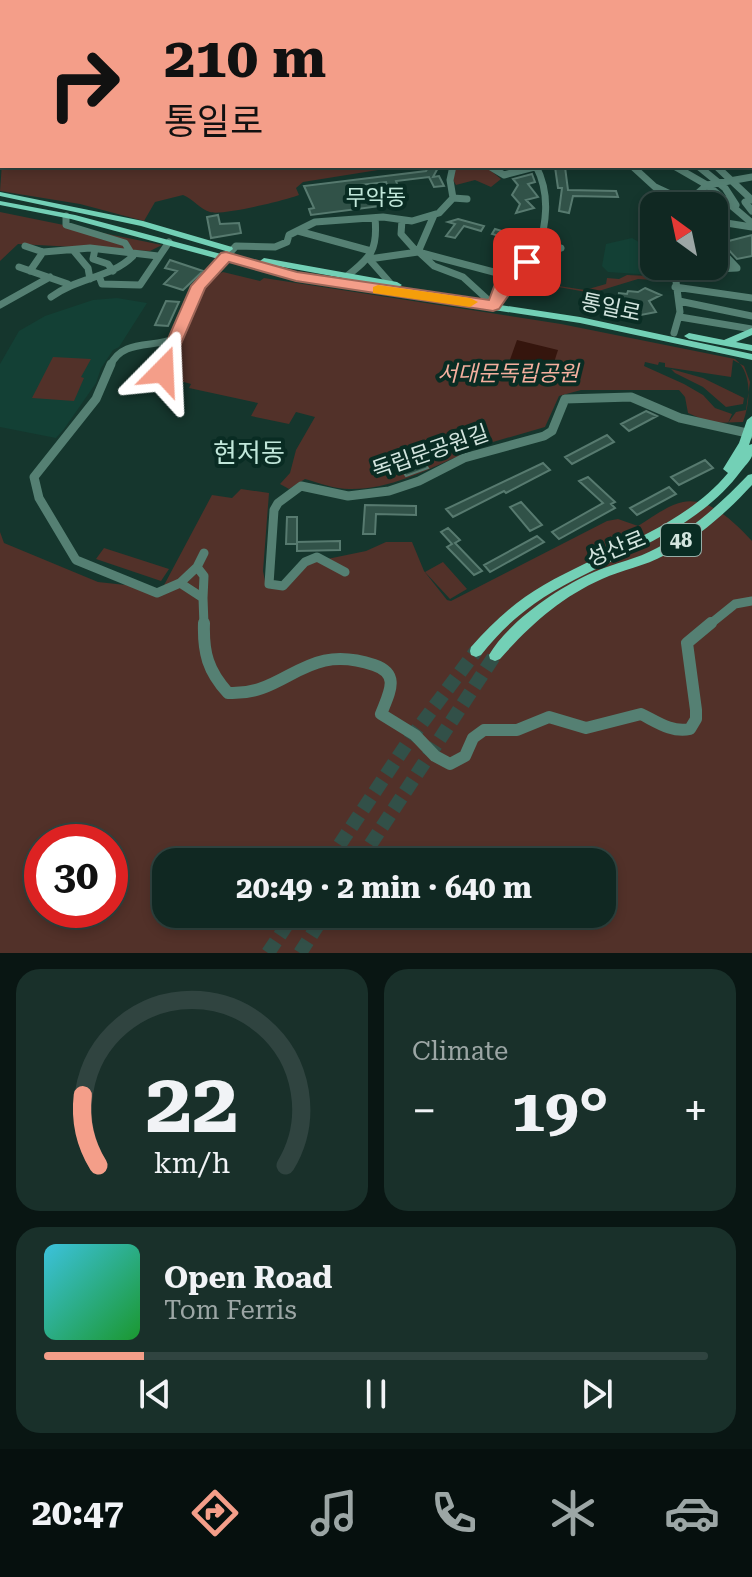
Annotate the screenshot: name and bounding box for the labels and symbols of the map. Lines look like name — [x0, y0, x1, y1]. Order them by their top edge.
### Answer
district label: 무악동 — [346, 185, 406, 210]
north arrow — [640, 192, 728, 280]
pin — [493, 228, 561, 296]
street label: 통일로 — [579, 289, 643, 326]
position arrow — [121, 329, 205, 413]
park label: 서대문독립공원 — [437, 361, 581, 386]
street label: 독립문공원길 — [369, 420, 492, 483]
district label: 현저동 — [213, 438, 285, 468]
road number: 48 — [661, 524, 701, 556]
street label: 성산로 — [583, 525, 649, 571]
speed limit sign: 30 — [24, 824, 128, 928]

